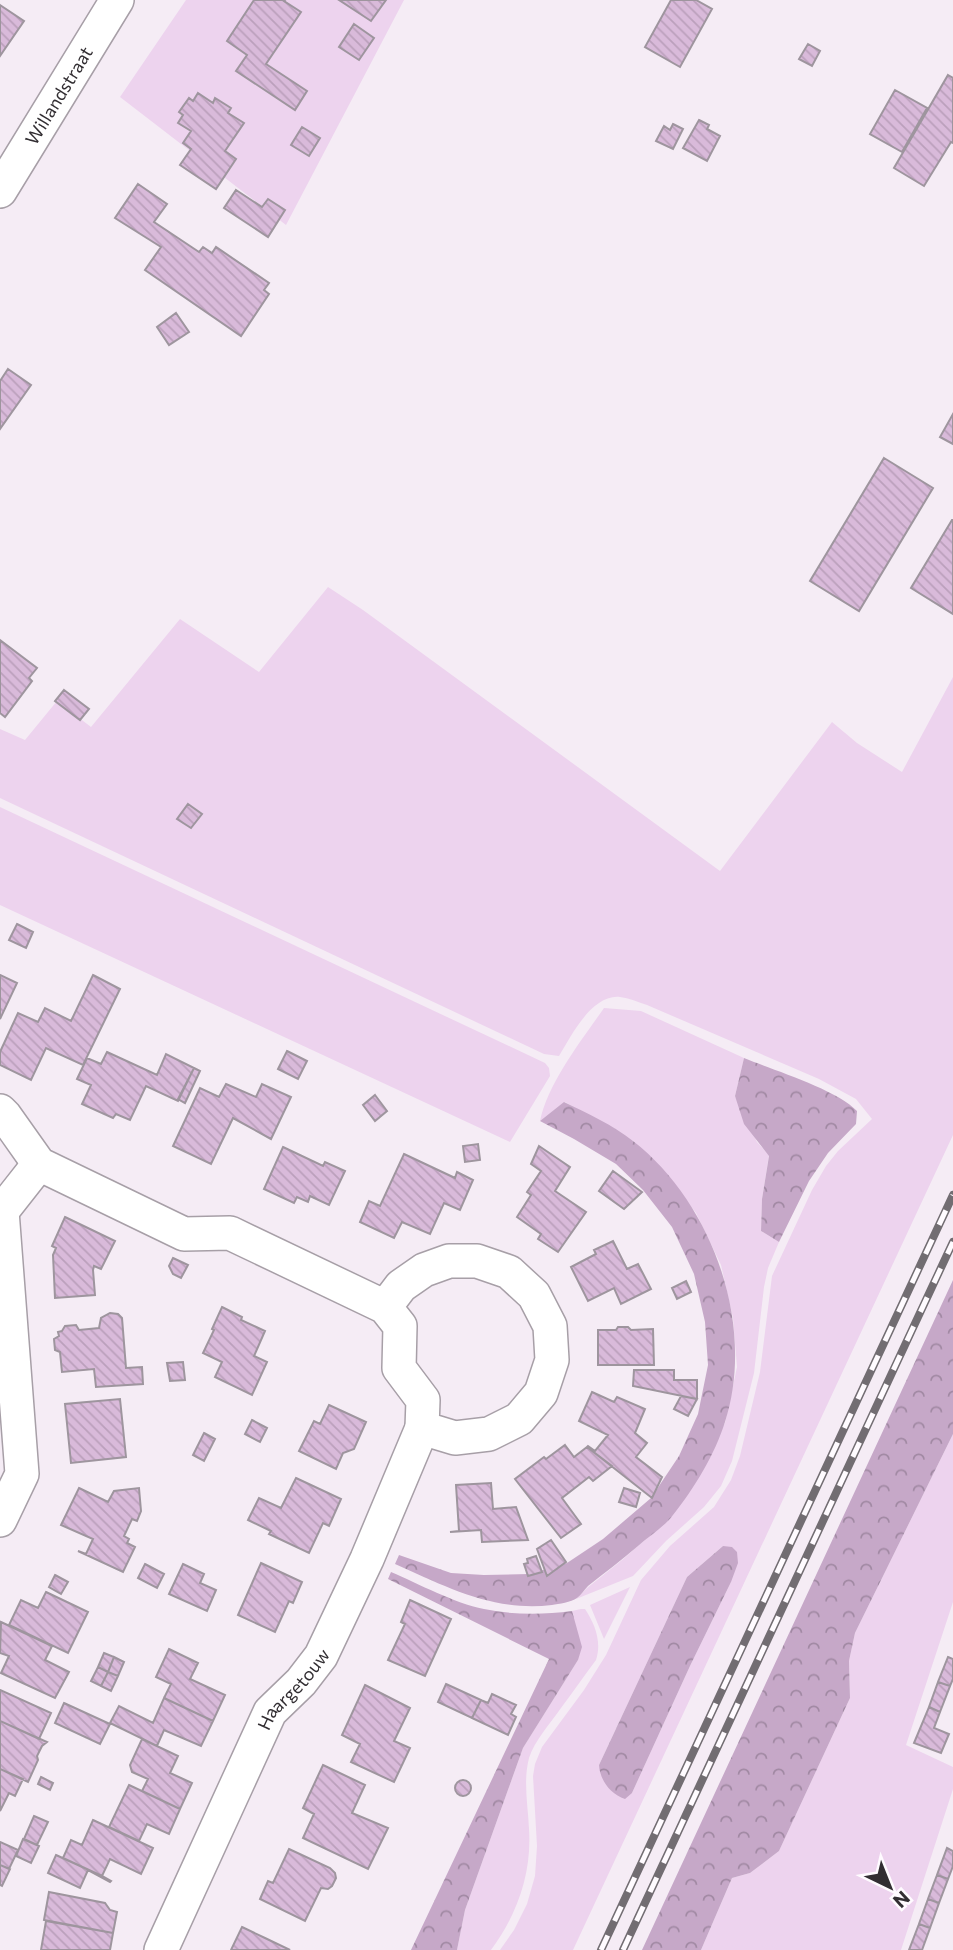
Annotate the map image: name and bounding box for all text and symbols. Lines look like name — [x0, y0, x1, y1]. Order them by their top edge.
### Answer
street label: Willandstraat — [20, 42, 97, 149]
street label: Haargetouw — [252, 1644, 334, 1733]
north arrow — [855, 1852, 925, 1922]
text: N — [889, 1887, 915, 1913]

